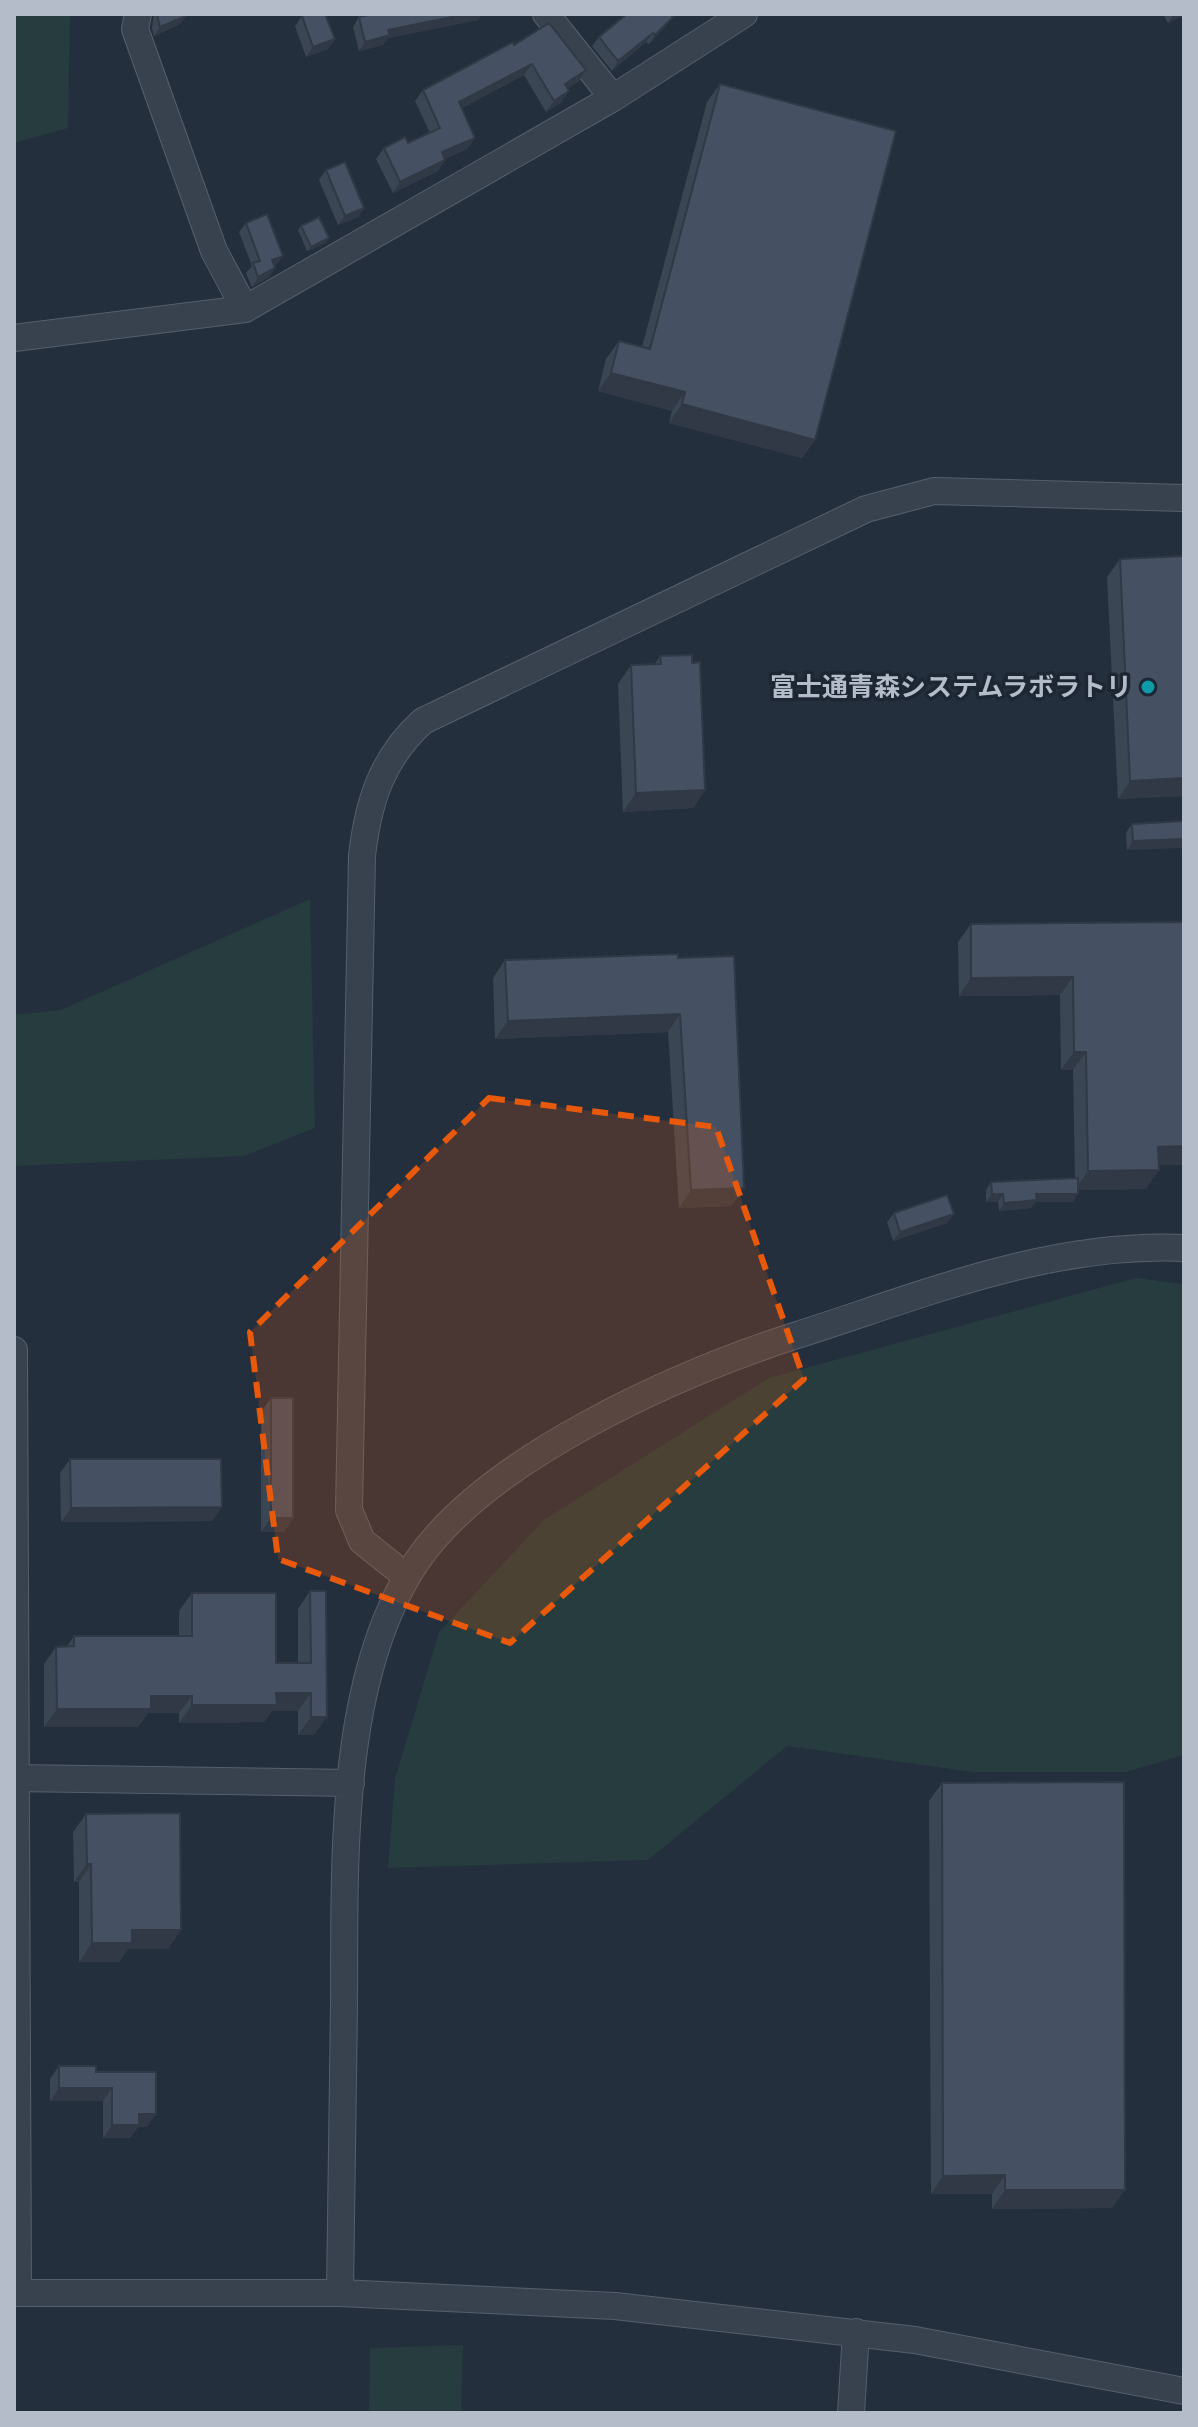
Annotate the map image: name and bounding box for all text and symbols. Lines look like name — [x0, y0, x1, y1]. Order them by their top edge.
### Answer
place label: 富士通青森システムラボラトリ — [770, 672, 1132, 702]
marker: 富士通青森システムラボラトリ — [1139, 678, 1157, 696]

